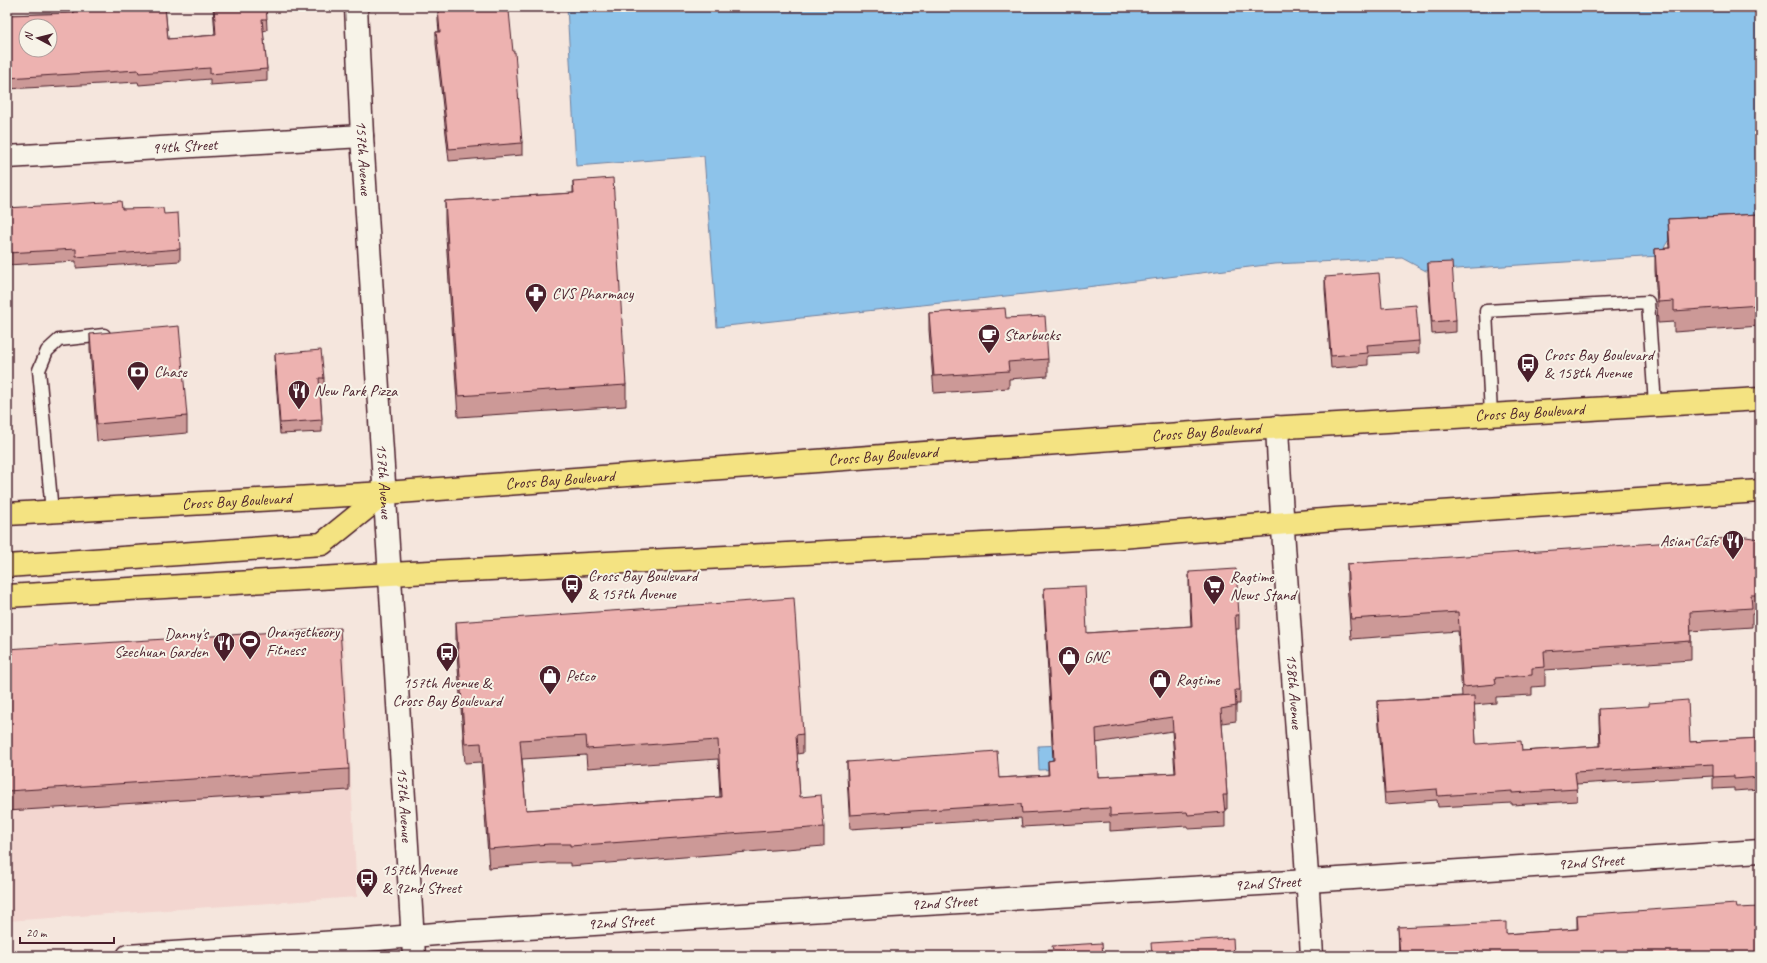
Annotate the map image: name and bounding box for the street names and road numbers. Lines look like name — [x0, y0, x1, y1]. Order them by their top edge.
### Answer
street label: 157th Avenue — [351, 120, 376, 198]
street label: 94th Street — [151, 134, 220, 158]
street label: Cross Bay Boulevard — [1474, 399, 1587, 426]
street label: Cross Bay Boulevard — [1151, 418, 1264, 446]
street label: Cross Bay Boulevard — [828, 442, 941, 470]
street label: 157th Avenue — [372, 443, 396, 521]
street label: Cross Bay Boulevard — [505, 466, 618, 494]
street label: Cross Bay Boulevard — [181, 488, 295, 514]
street label: 158th Avenue — [1281, 653, 1307, 731]
street label: 157th Avenue — [392, 766, 417, 844]
street label: 92nd Street — [1557, 850, 1626, 874]
street label: 92nd Street — [1234, 871, 1303, 895]
street label: 92nd Street — [911, 891, 980, 915]
street label: 92nd Street — [587, 910, 656, 934]

